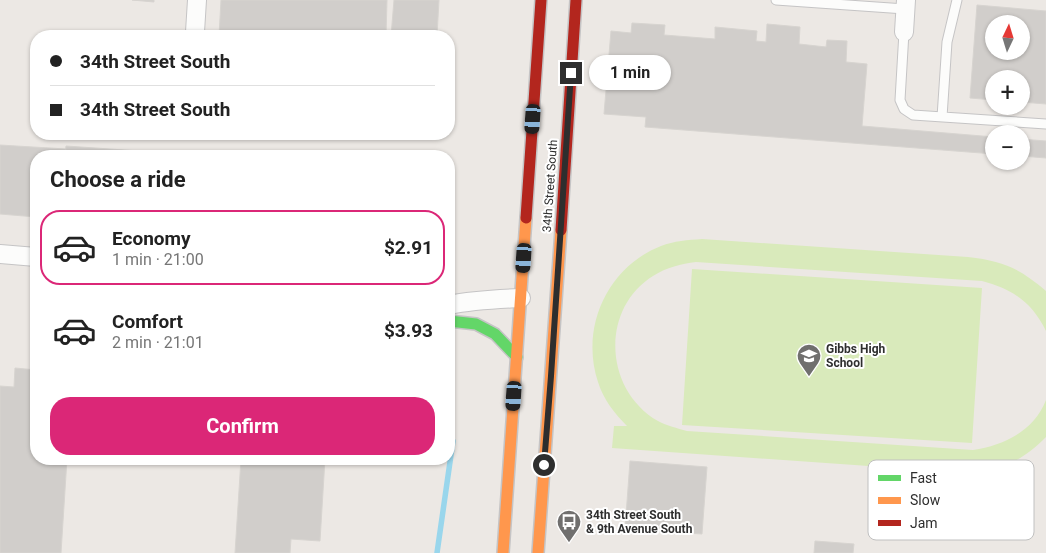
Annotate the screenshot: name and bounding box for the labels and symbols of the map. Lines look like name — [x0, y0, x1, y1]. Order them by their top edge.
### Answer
north arrow — [985, 15, 1030, 60]
callout: 1 min — [588, 56, 671, 90]
route end — [560, 62, 582, 84]
car — [524, 104, 541, 134]
street label: 34th Street South — [540, 139, 560, 233]
car — [515, 243, 532, 273]
place label: Gibbs High School — [826, 342, 886, 370]
school or university icon: Gibbs High School — [796, 343, 822, 377]
car — [505, 381, 522, 411]
route start — [533, 454, 555, 476]
legend — [868, 460, 1034, 540]
text: Fast — [910, 470, 937, 486]
text: Slow — [910, 492, 941, 508]
place label: 34th Street South & 9th Avenue South — [586, 508, 693, 536]
bus stop icon: 34th Street South & 9th Avenue South — [556, 509, 582, 543]
text: Jam — [910, 515, 938, 531]

